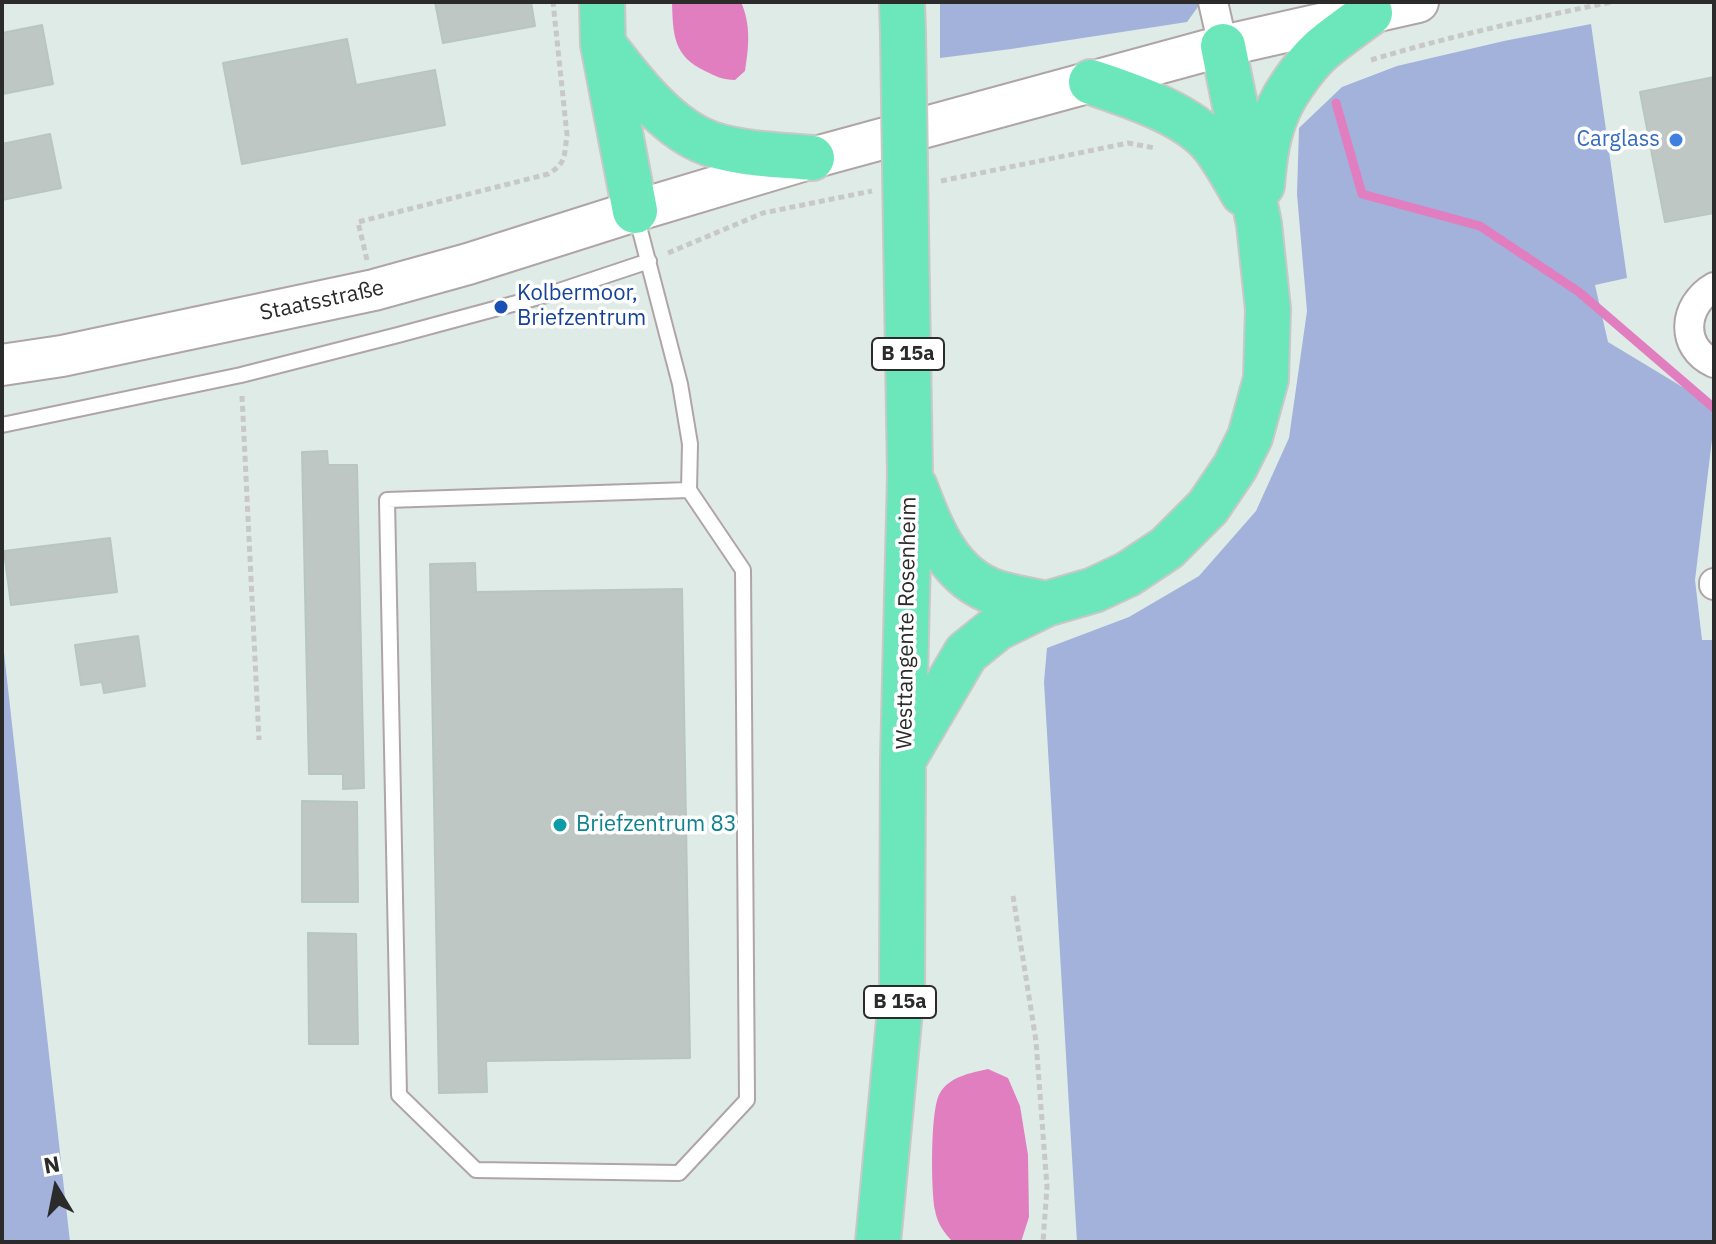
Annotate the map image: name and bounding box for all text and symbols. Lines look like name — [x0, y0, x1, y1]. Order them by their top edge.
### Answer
place label: Carglass — [1576, 127, 1660, 153]
marker: Carglass — [1667, 131, 1685, 149]
street label: Staatsstraße — [257, 275, 387, 327]
place label: Kolbermoor, Briefzentrum — [517, 281, 646, 332]
marker: Kolbermoor, Briefzentrum — [492, 298, 510, 316]
road number: B 15a — [872, 338, 944, 370]
street label: Westtangente Rosenheim — [892, 496, 922, 750]
place label: Briefzentrum 83 — [576, 812, 737, 838]
marker: Briefzentrum 83 — [551, 816, 569, 834]
road number: B 15a — [864, 986, 936, 1018]
north arrow — [16, 1148, 96, 1228]
text: N — [41, 1148, 62, 1180]

